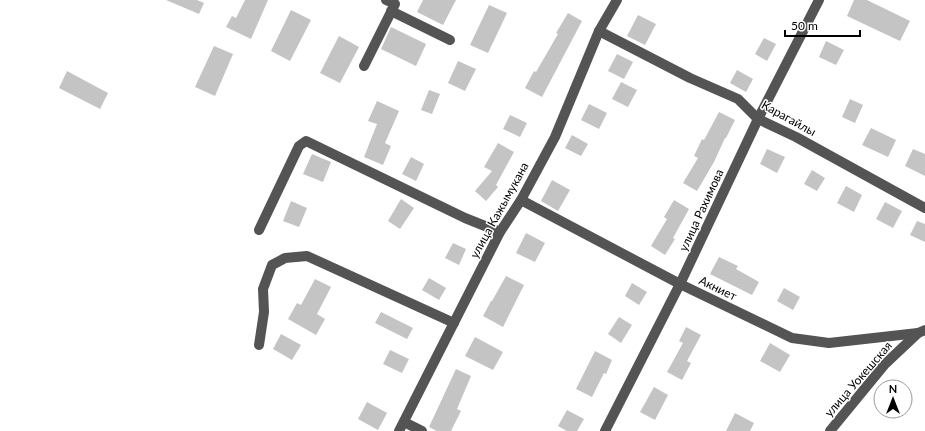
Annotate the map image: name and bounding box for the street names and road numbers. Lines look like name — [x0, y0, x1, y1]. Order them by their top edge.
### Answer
street label: Карагайлы — [759, 97, 819, 139]
street label: улица Кажымукана — [466, 159, 532, 261]
street label: улица Рахимова — [675, 167, 727, 253]
street label: Акниет — [697, 272, 739, 304]
street label: улица Уокешская — [821, 338, 895, 420]

